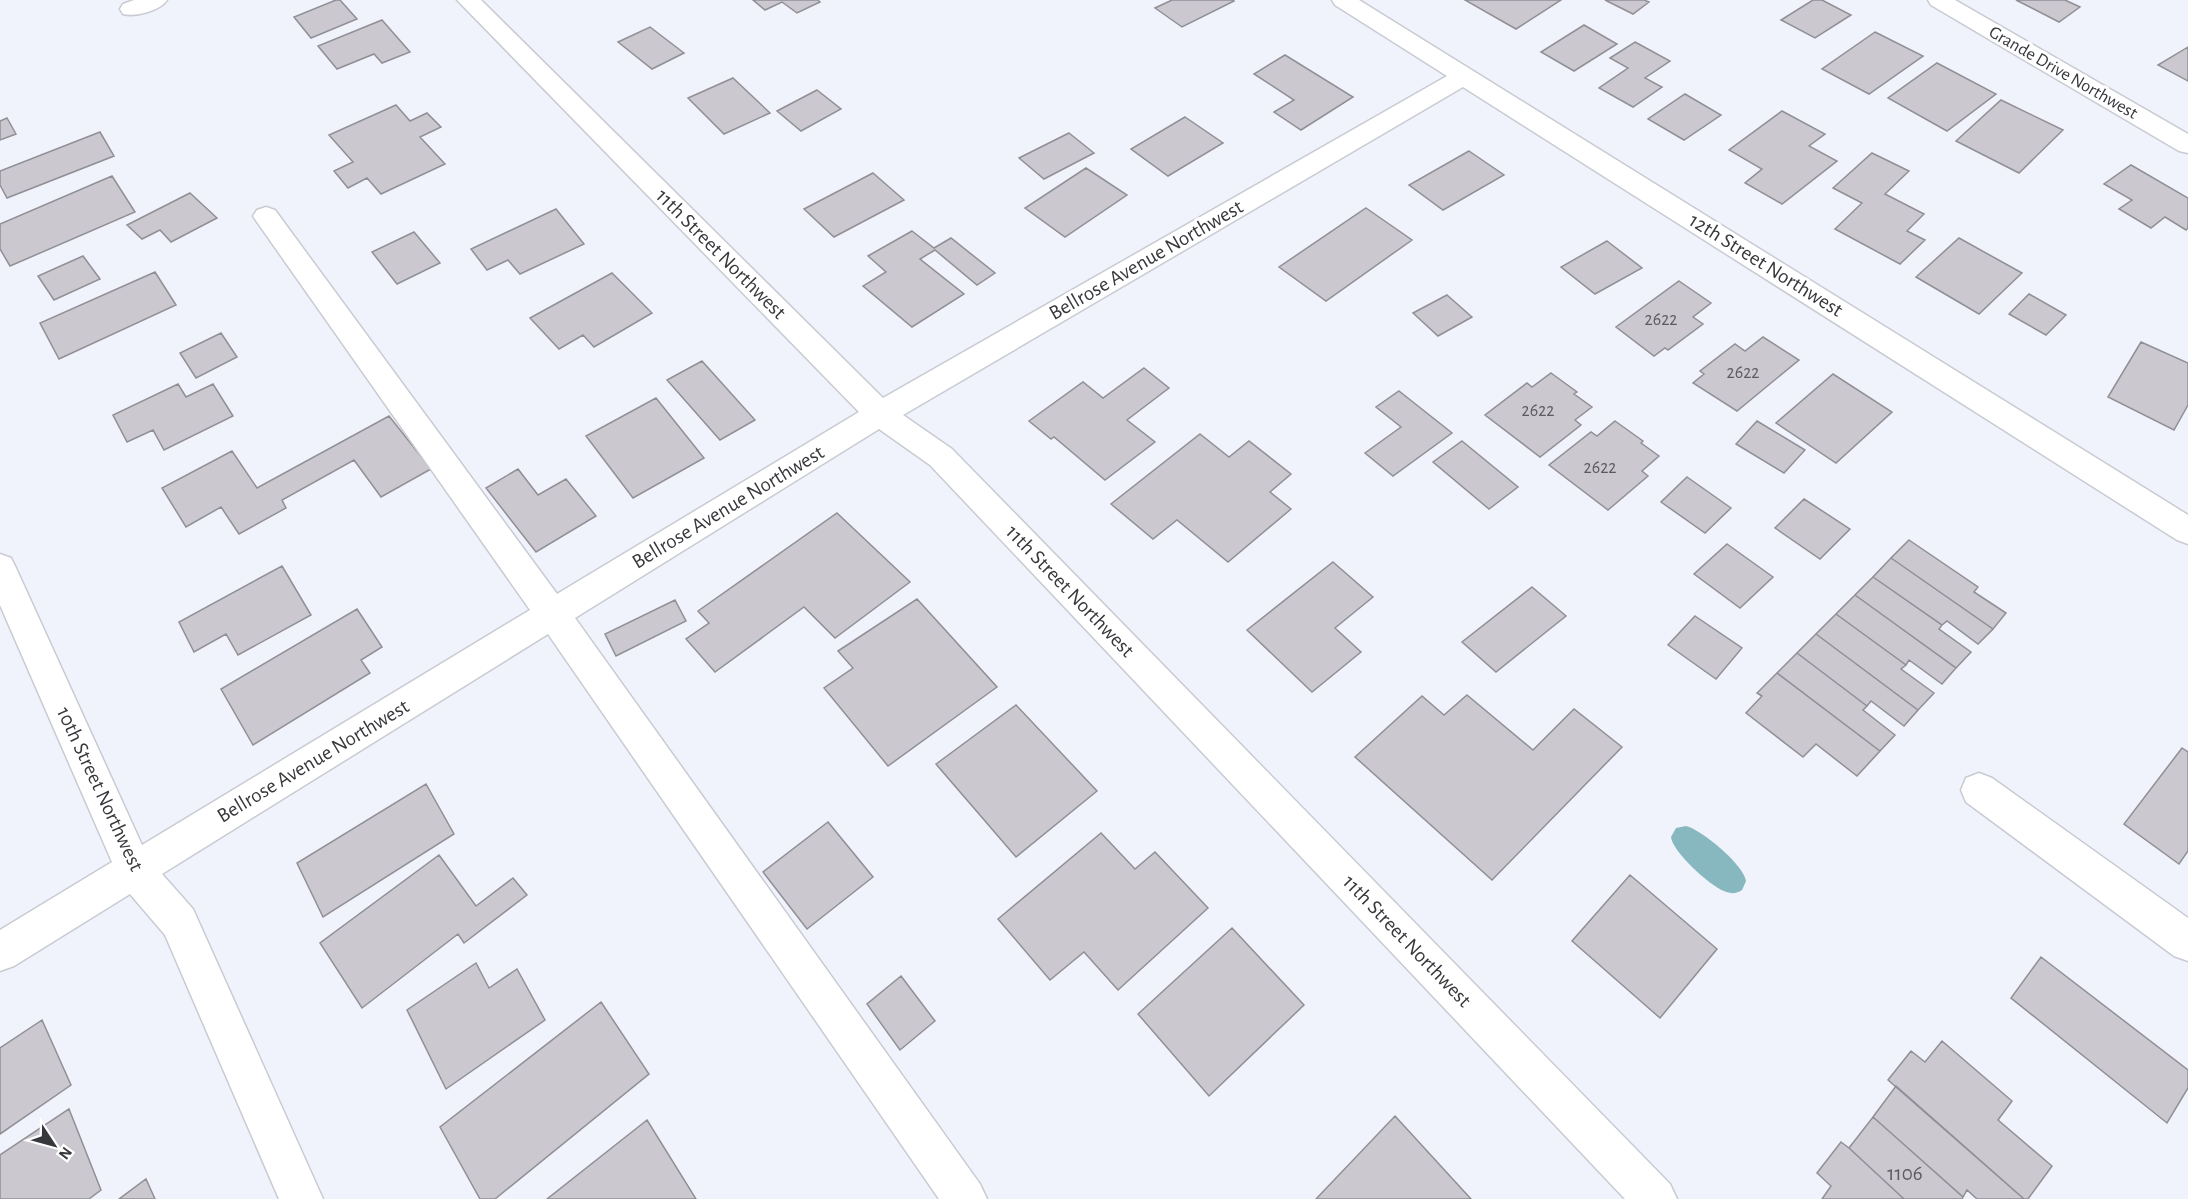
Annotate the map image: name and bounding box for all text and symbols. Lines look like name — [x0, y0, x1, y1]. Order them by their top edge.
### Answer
street label: Grande Drive Northwest — [1986, 23, 2141, 123]
street label: 11th Street Northwest — [652, 185, 790, 323]
street label: Bellrose Avenue Northwest — [1046, 196, 1247, 324]
street label: 12th Street Northwest — [1685, 209, 1847, 321]
house number: 2622 — [1644, 311, 1678, 329]
house number: 2622 — [1726, 364, 1760, 382]
house number: 2622 — [1521, 402, 1555, 420]
street label: Bellrose Avenue Northwest — [628, 441, 828, 573]
house number: 2622 — [1583, 459, 1617, 477]
street label: 11th Street Northwest — [1002, 521, 1138, 661]
street label: Bellrose Avenue Northwest — [213, 695, 413, 827]
street label: 10th Street Northwest — [53, 704, 147, 875]
street label: 11th Street Northwest — [1339, 871, 1475, 1011]
north arrow — [24, 1115, 84, 1175]
text: N — [56, 1144, 75, 1162]
house number: 1106 — [1887, 1163, 1923, 1184]

